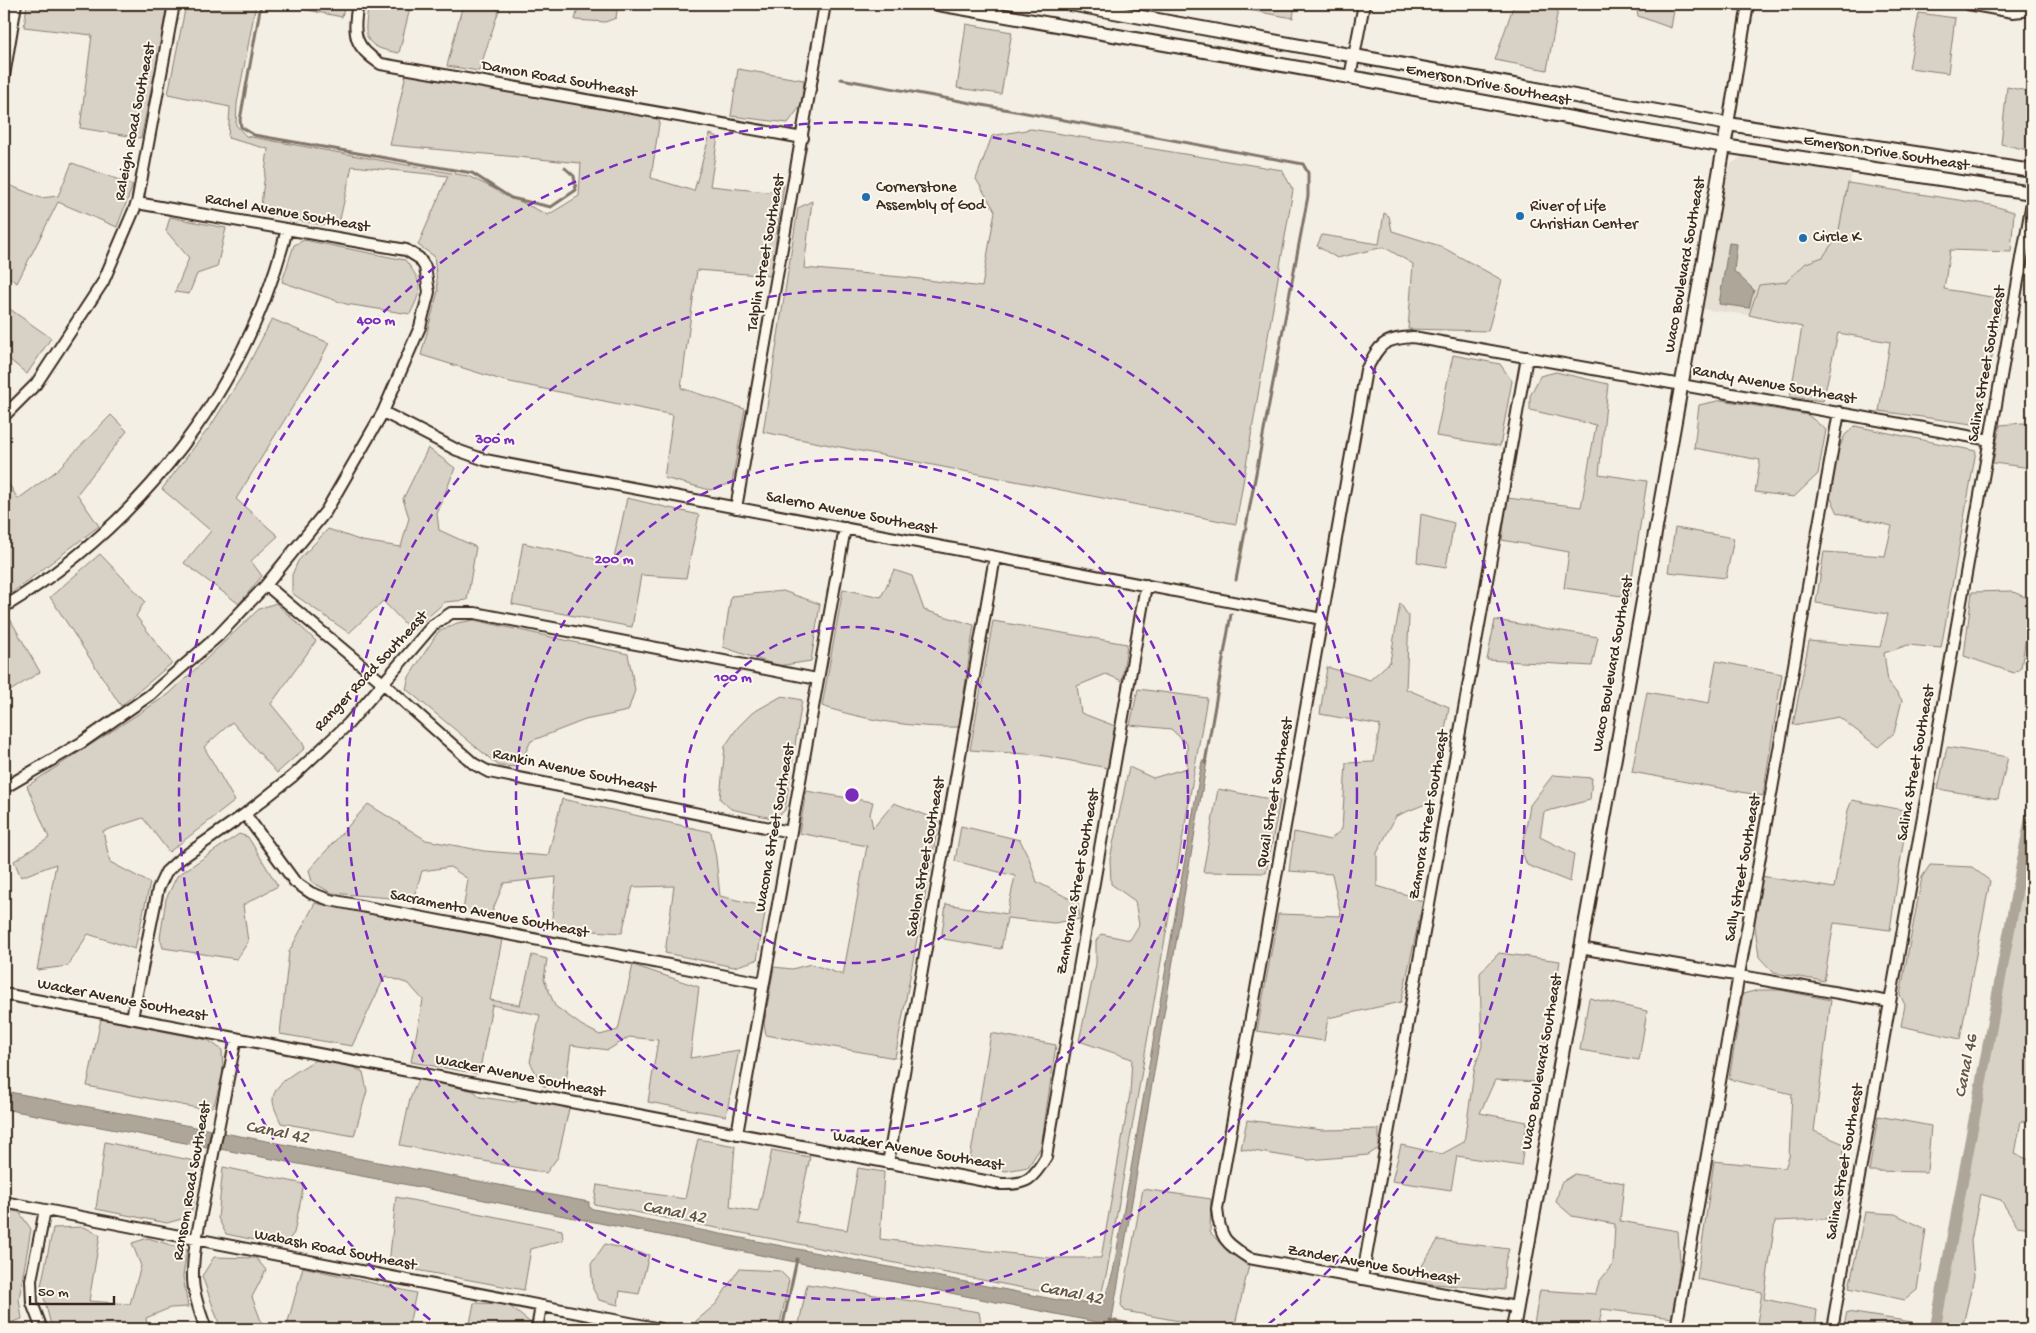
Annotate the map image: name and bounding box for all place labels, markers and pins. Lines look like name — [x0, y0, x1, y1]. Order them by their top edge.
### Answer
place label: Cornerstone Assembly of God — [876, 179, 987, 216]
marker: Cornerstone Assembly of God — [860, 191, 872, 203]
place label: River of Life Christian Center — [1530, 198, 1639, 235]
marker: River of Life Christian Center — [1514, 210, 1526, 222]
place label: Circle K — [1813, 229, 1863, 248]
marker: Circle K — [1797, 232, 1809, 244]
centre of rings — [843, 786, 861, 804]

